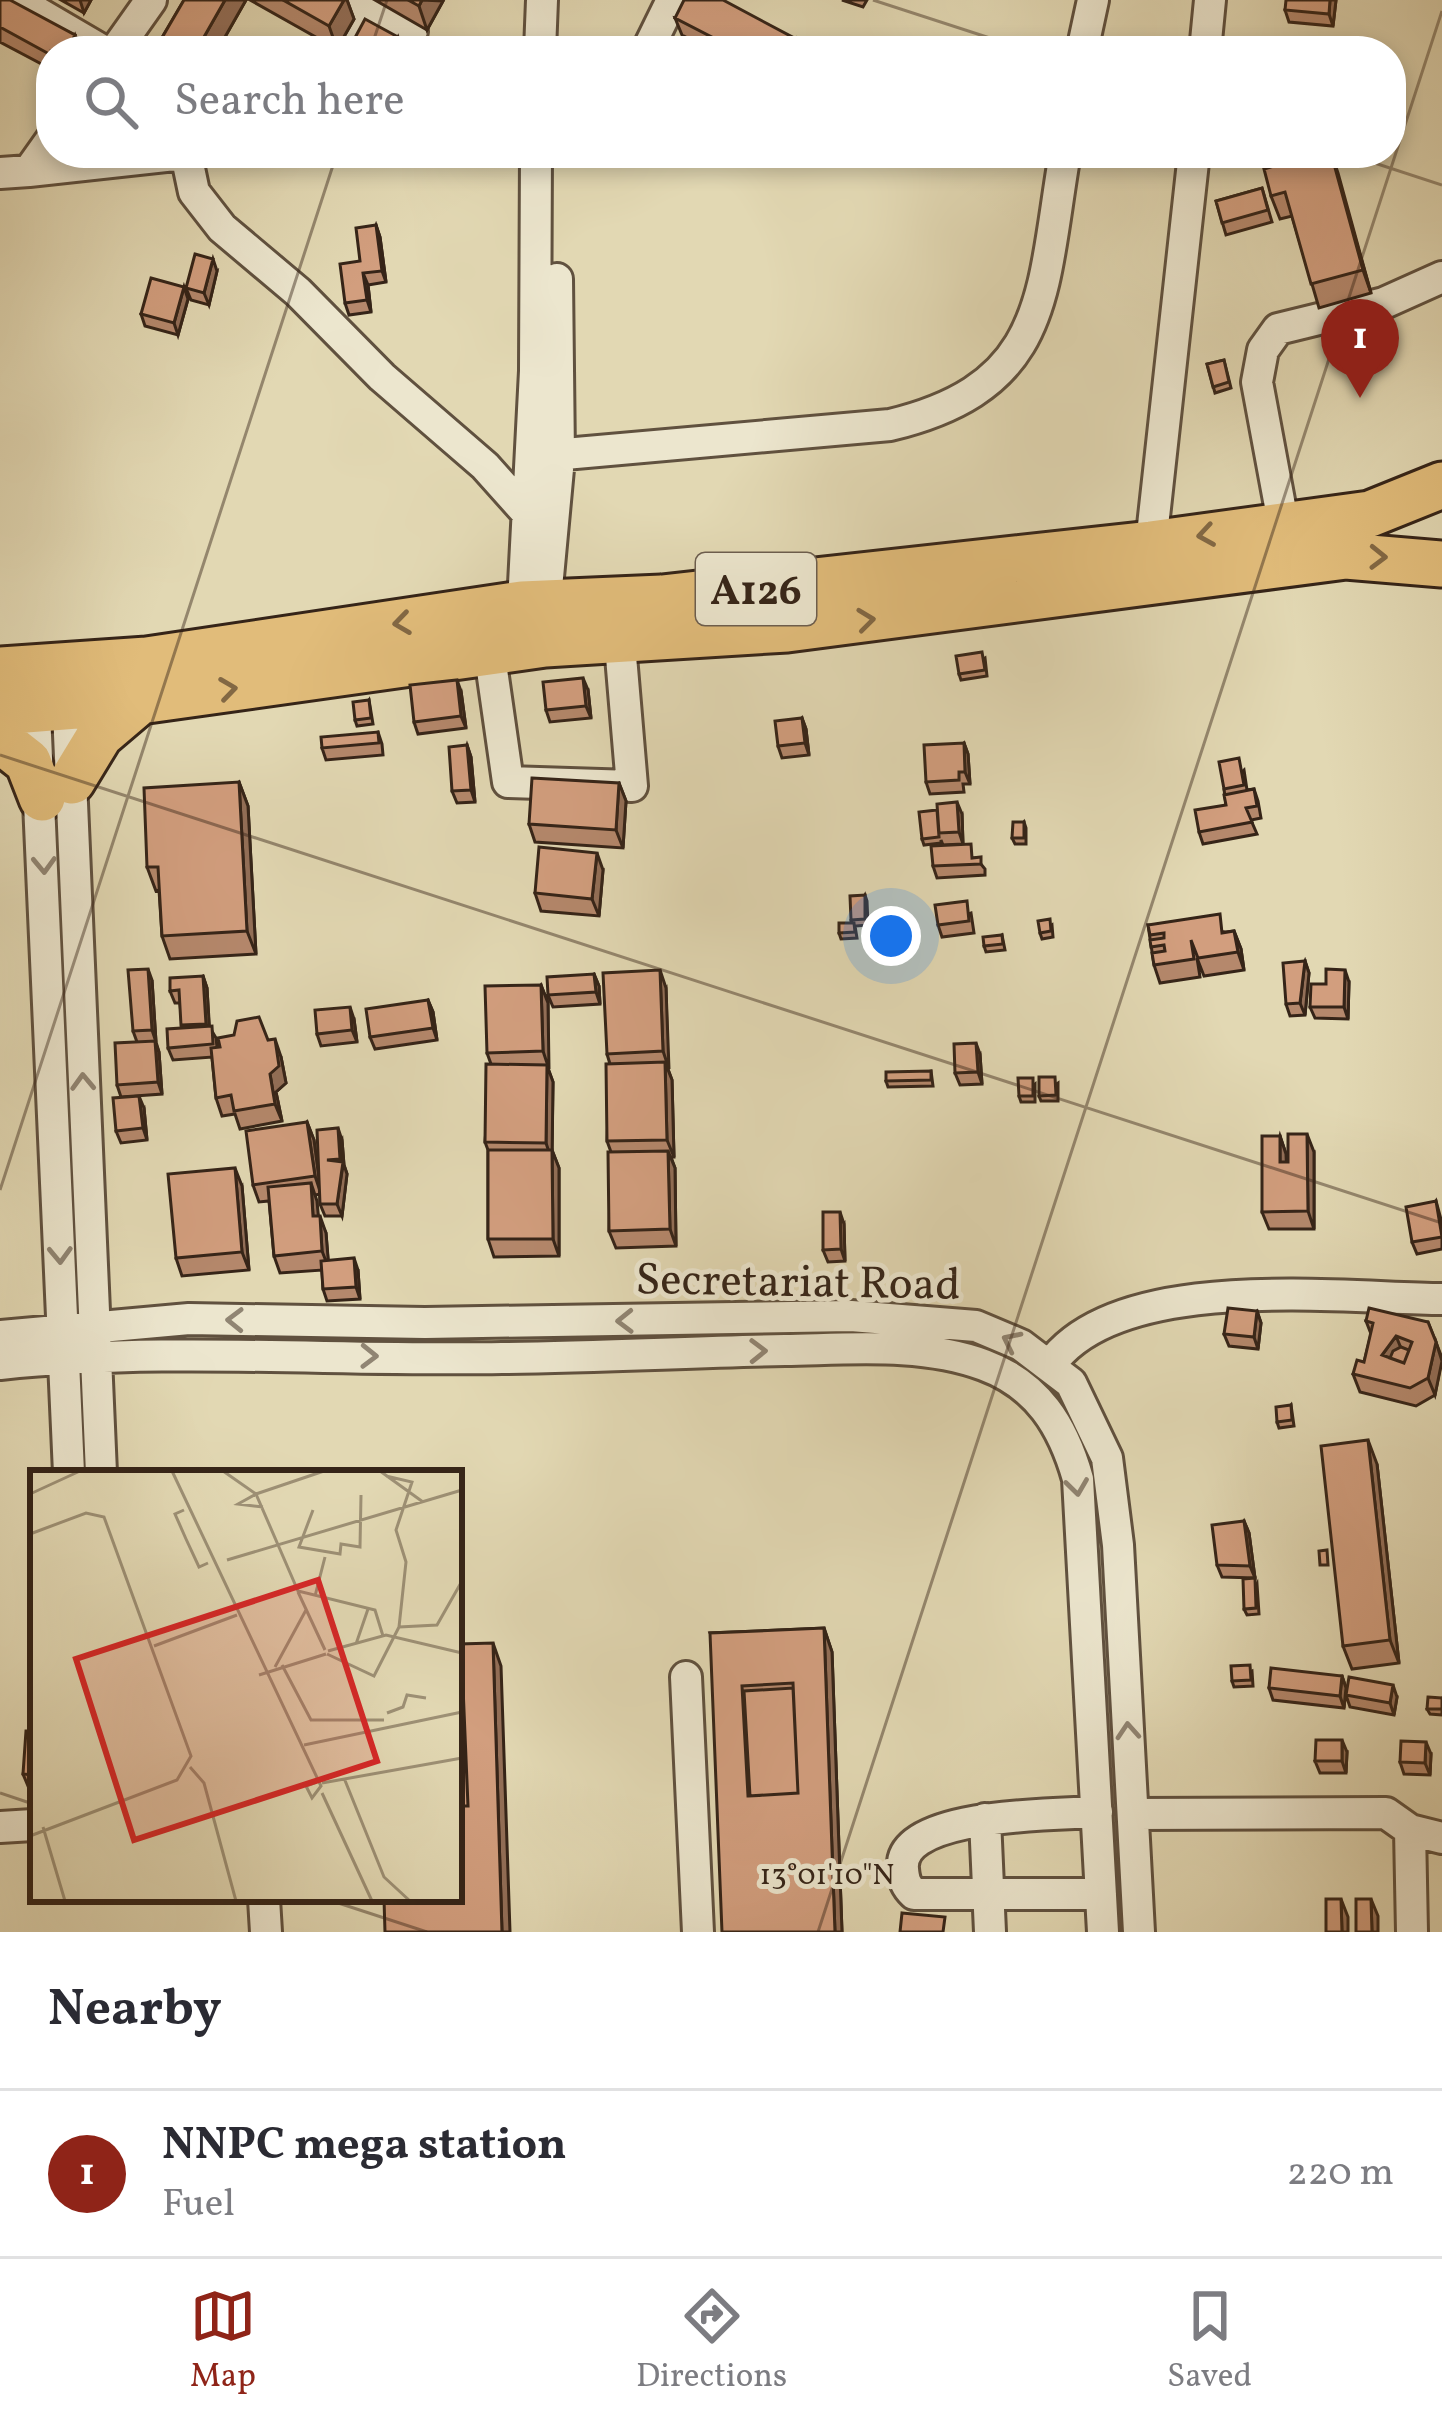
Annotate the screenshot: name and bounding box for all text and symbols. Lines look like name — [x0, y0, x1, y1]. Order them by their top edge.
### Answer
search box — [36, 36, 1406, 168]
icon: search — [78, 69, 144, 135]
text: Search here — [174, 71, 405, 134]
pin: 1 — [1321, 299, 1399, 398]
one-way arrow — [1197, 521, 1217, 546]
one-way arrow — [1369, 544, 1387, 570]
road number: A126 — [696, 553, 816, 625]
one-way arrow — [857, 608, 876, 633]
one-way arrow — [392, 609, 412, 635]
one-way arrow — [218, 677, 238, 703]
one-way arrow — [31, 856, 57, 875]
your location — [861, 906, 921, 966]
one-way arrow — [70, 1072, 96, 1091]
one-way arrow — [46, 1246, 72, 1265]
street label: Secretariat Road — [635, 1250, 961, 1319]
one-way arrow — [225, 1307, 243, 1333]
one-way arrow — [615, 1308, 633, 1334]
one-way arrow — [1002, 1332, 1023, 1355]
one-way arrow — [749, 1338, 768, 1364]
one-way arrow — [360, 1343, 379, 1369]
inset map — [30, 1470, 462, 1902]
one-way arrow — [1063, 1478, 1089, 1497]
one-way arrow — [1116, 1721, 1142, 1740]
text: 13°01'10"N — [760, 1855, 894, 1897]
text: Nearby — [48, 1975, 222, 2046]
text: NNPC mega station — [162, 2115, 567, 2178]
text: 1 — [79, 2147, 95, 2201]
text: 220 m — [1287, 2147, 1394, 2201]
text: Fuel — [162, 2178, 235, 2232]
tab: Map — [190, 2283, 256, 2401]
tab: Directions — [636, 2283, 787, 2401]
tab: Saved — [1167, 2283, 1252, 2401]

